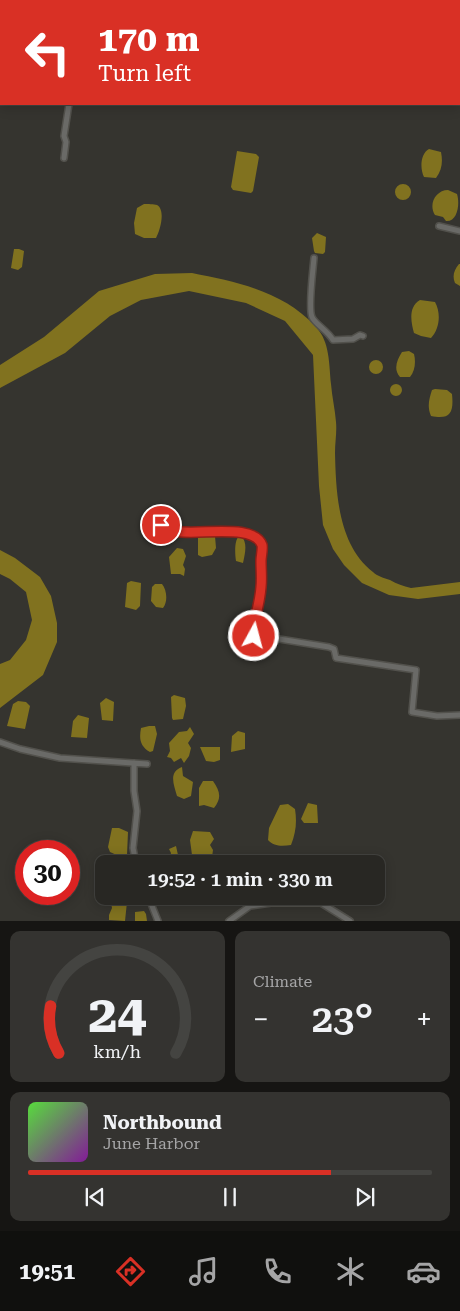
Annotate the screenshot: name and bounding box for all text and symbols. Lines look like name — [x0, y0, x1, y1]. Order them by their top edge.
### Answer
text: 170 m — [98, 19, 199, 60]
icon: left — [15, 20, 80, 85]
text: Turn left — [98, 61, 191, 86]
pin — [140, 504, 182, 546]
icon: arrive — [147, 511, 175, 539]
position arrow — [227, 609, 279, 661]
speed limit sign: 30 — [15, 840, 80, 905]
text: 19:52 · 1 min · 330 m — [147, 868, 333, 891]
text: Climate — [253, 972, 312, 991]
text: 24 — [88, 984, 147, 1045]
text: 23° — [312, 997, 373, 1041]
text: − — [253, 1003, 269, 1036]
text: + — [416, 1003, 432, 1036]
text: km/h — [94, 1041, 142, 1062]
text: Northbound — [103, 1111, 222, 1134]
text: June Harbor — [103, 1134, 200, 1153]
icon: previous — [81, 1183, 109, 1211]
icon: pause — [216, 1183, 244, 1211]
icon: next — [351, 1183, 379, 1211]
icon: directions — [113, 1254, 148, 1289]
icon: music — [186, 1254, 221, 1289]
icon: phone — [260, 1254, 295, 1289]
icon: climate — [333, 1254, 368, 1289]
icon: car — [406, 1254, 441, 1289]
text: 19:51 — [19, 1259, 75, 1284]

